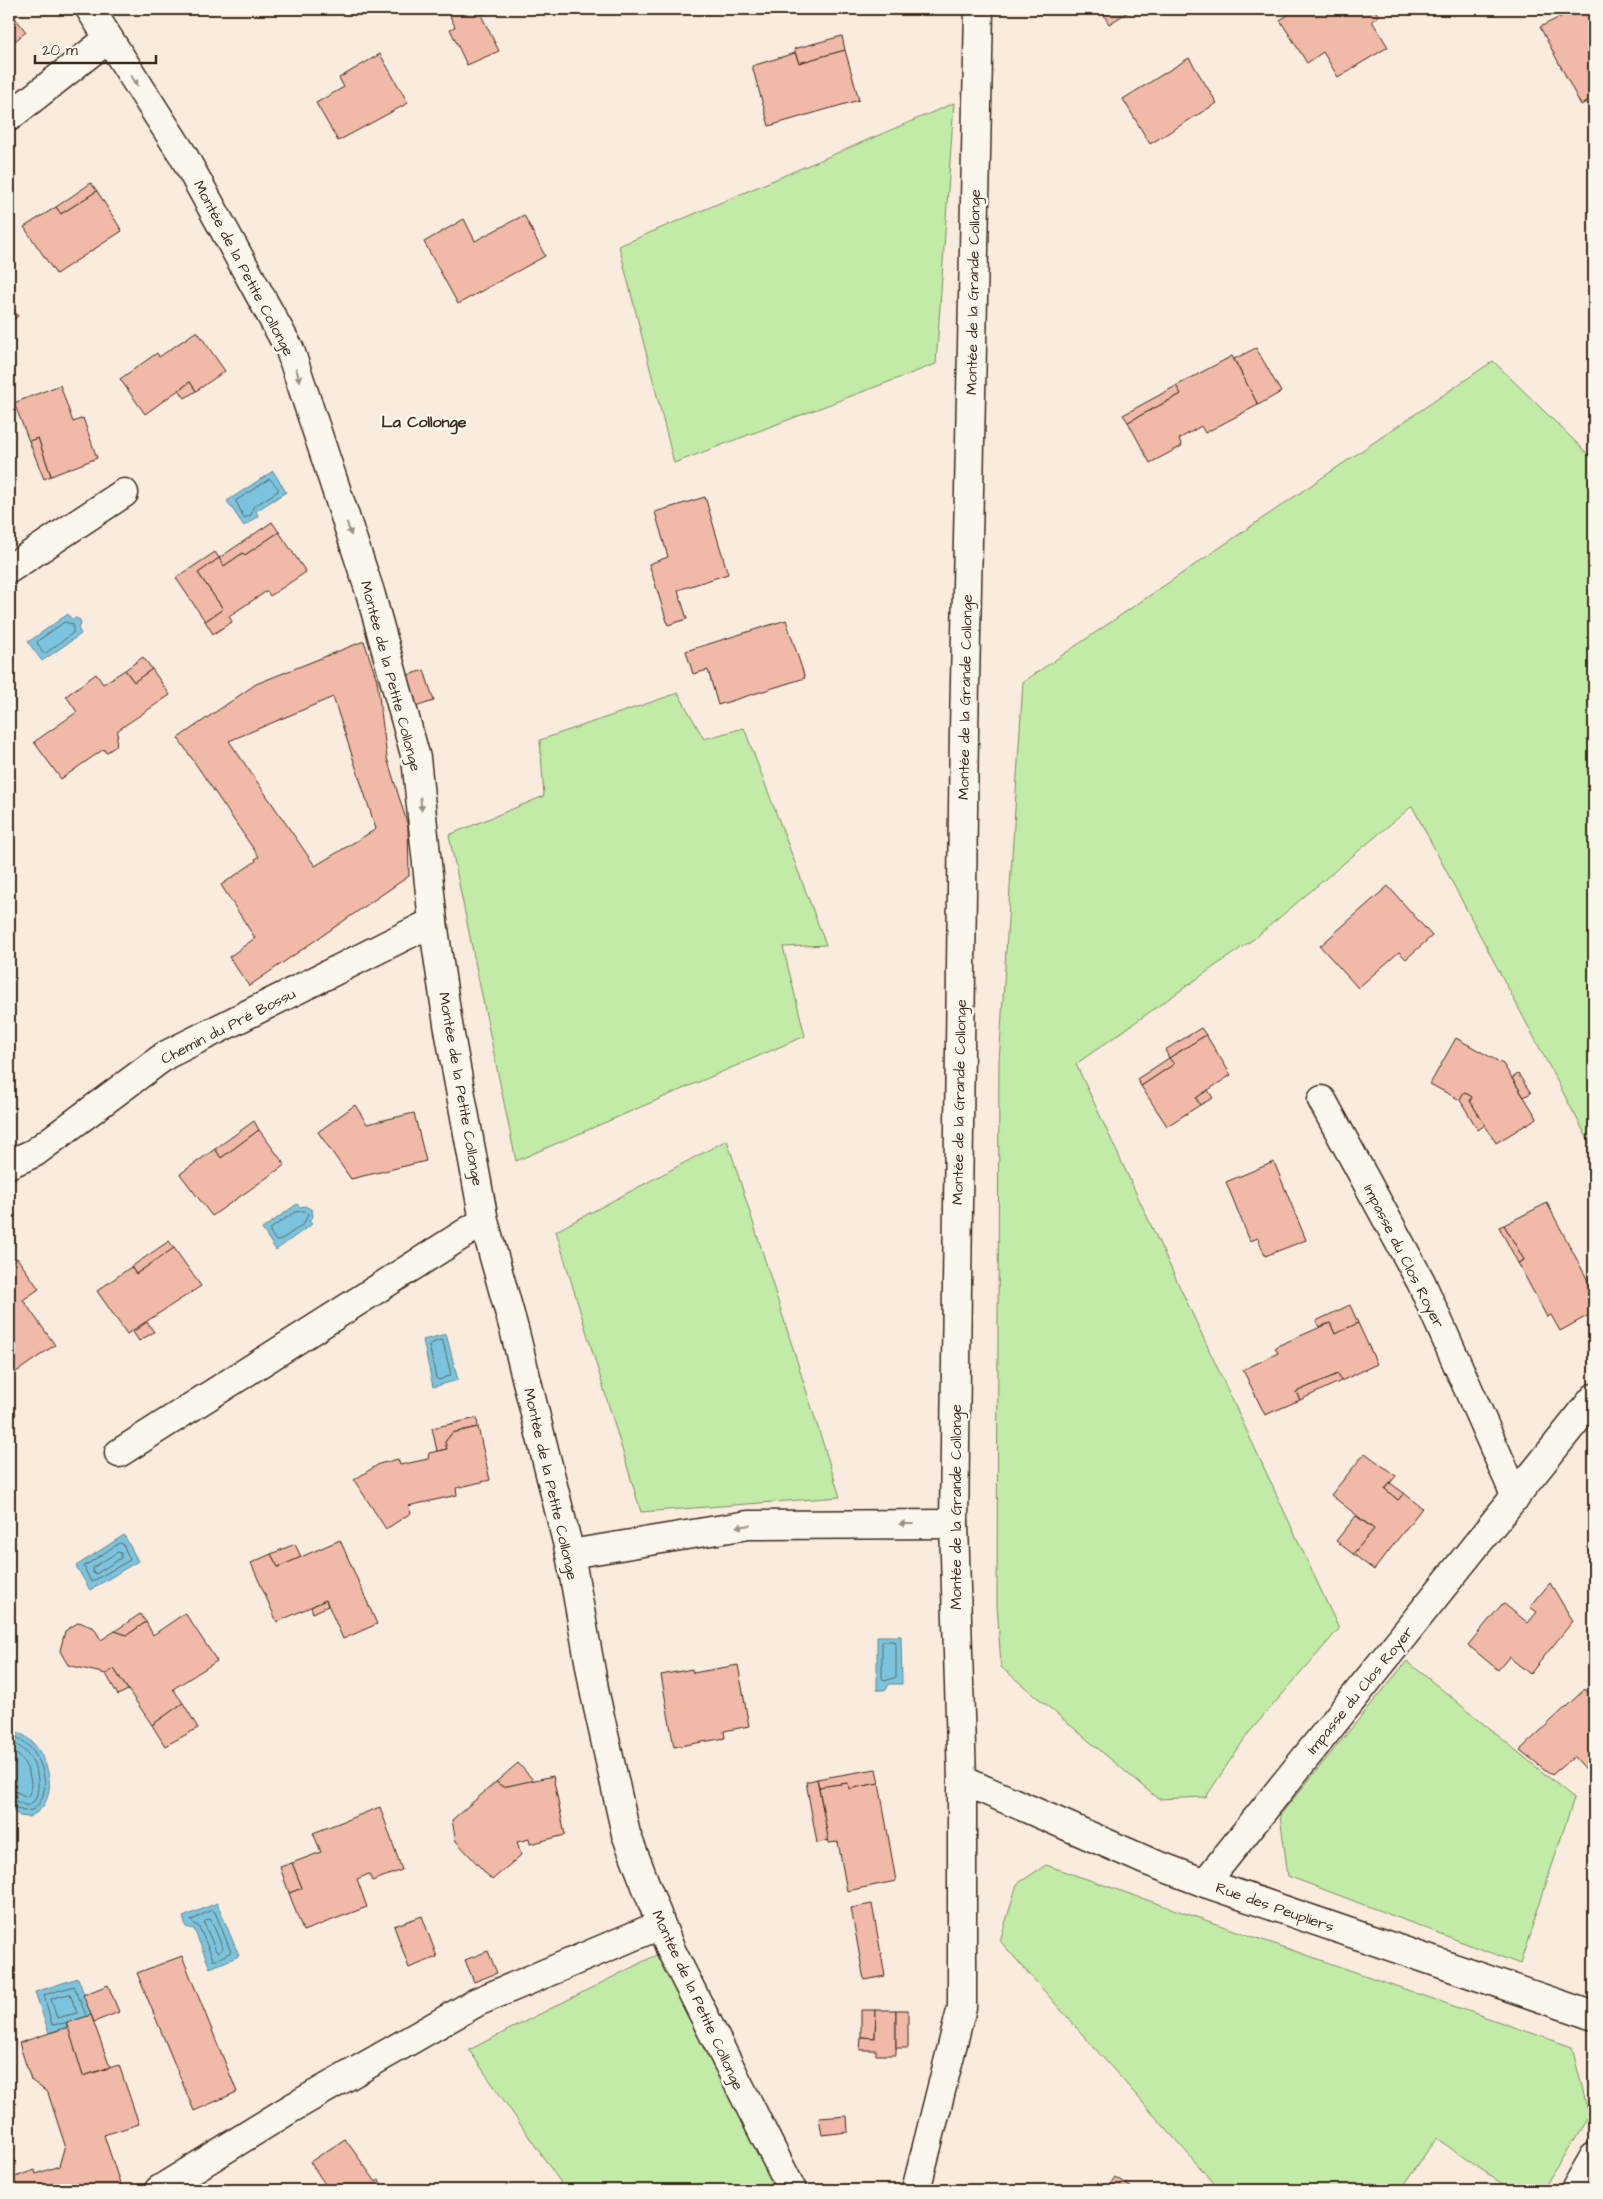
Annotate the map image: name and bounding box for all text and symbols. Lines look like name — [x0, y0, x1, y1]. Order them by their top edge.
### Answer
scale bar — [35, 32, 156, 64]
text: 20 m — [42, 40, 78, 61]
one-way arrow — [130, 73, 139, 87]
street label: Montée de la Petite Collonge — [187, 177, 299, 360]
street label: Montée de la Grande Collonge — [961, 189, 987, 395]
one-way arrow — [294, 367, 302, 382]
district label: La Collonge — [382, 411, 467, 435]
one-way arrow — [346, 521, 353, 536]
street label: Montée de la Petite Collonge — [354, 579, 426, 774]
street label: Montée de la Grande Collonge — [953, 594, 979, 800]
one-way arrow — [417, 796, 425, 812]
street label: Chemin du Pré Bossu — [157, 983, 300, 1070]
street label: Montée de la Petite Collonge — [432, 991, 488, 1188]
street label: Montée de la Grande Collonge — [947, 999, 973, 1205]
street label: Impasse du Clos Royer — [1357, 1181, 1449, 1332]
street label: Montée de la Petite Collonge — [517, 1386, 583, 1582]
street label: Montée de la Grande Collonge — [946, 1404, 968, 1610]
one-way arrow — [897, 1520, 913, 1528]
one-way arrow — [735, 1522, 751, 1530]
street label: Impasse du Clos Royer — [1302, 1622, 1419, 1759]
street label: Rue des Peupliers — [1213, 1877, 1337, 1938]
street label: Montée de la Petite Collonge — [646, 1907, 749, 2094]

